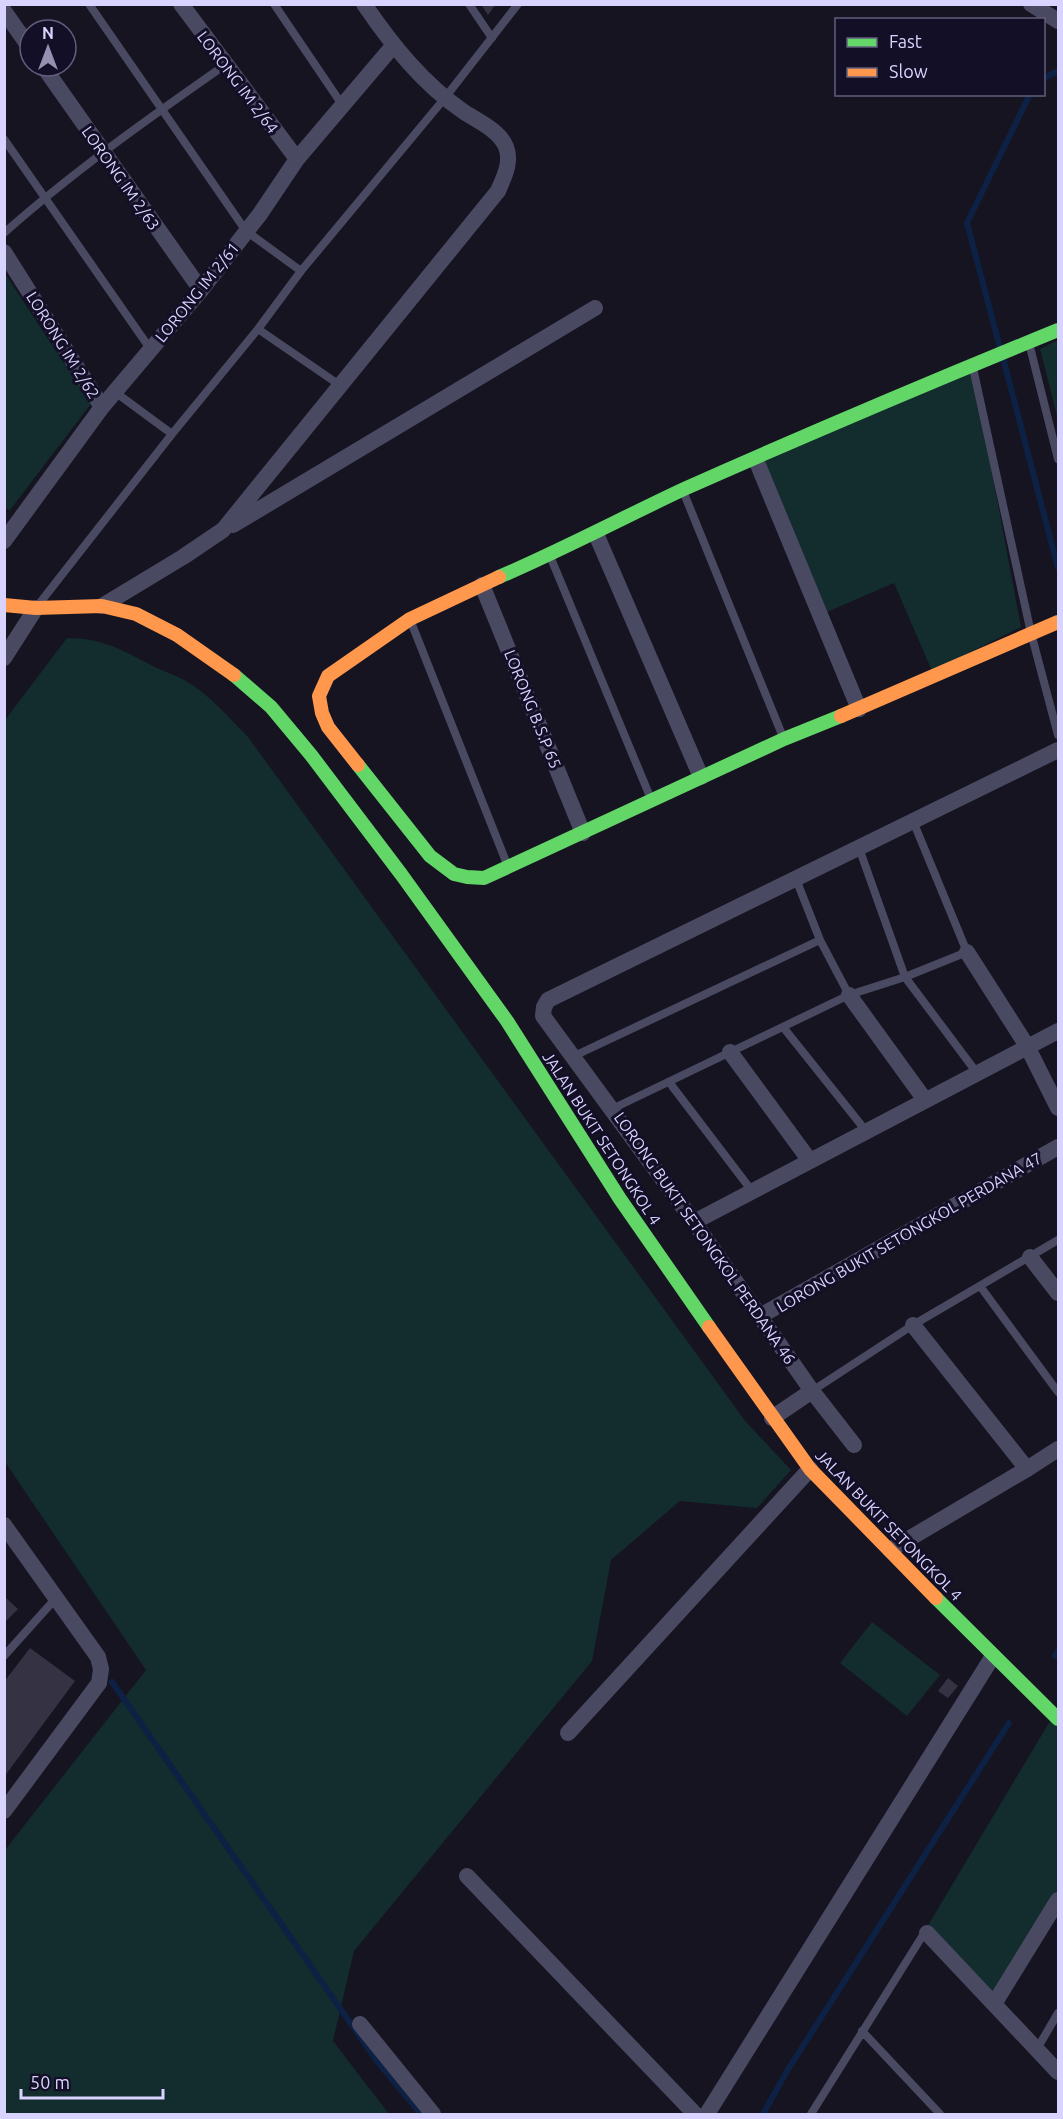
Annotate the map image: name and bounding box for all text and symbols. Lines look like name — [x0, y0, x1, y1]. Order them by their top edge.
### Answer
north arrow — [18, 18, 78, 78]
legend — [835, 18, 1045, 96]
text: N — [42, 24, 54, 42]
street label: LORONG IM 2/64 — [194, 28, 282, 136]
text: Fast — [889, 31, 922, 51]
text: Slow — [889, 61, 928, 81]
street label: LORONG IM 2/63 — [78, 123, 164, 233]
street label: LORONG IM 2/61 — [151, 239, 243, 345]
street label: LORONG IM 2/62 — [23, 288, 103, 402]
street label: LORONG B.S.P 65 — [501, 647, 565, 771]
street label: JALAN BUKIT SETONGKOL 4 — [539, 1048, 665, 1228]
street label: LORONG BUKIT SETONGKOL PERDANA 46 — [611, 1109, 799, 1367]
street label: LORONG BUKIT SETONGKOL PERDANA 47 — [773, 1148, 1045, 1316]
street label: JALAN BUKIT SETONGKOL 4 — [812, 1446, 966, 1604]
scale bar — [21, 2062, 164, 2100]
text: 50 m — [30, 2072, 70, 2092]

